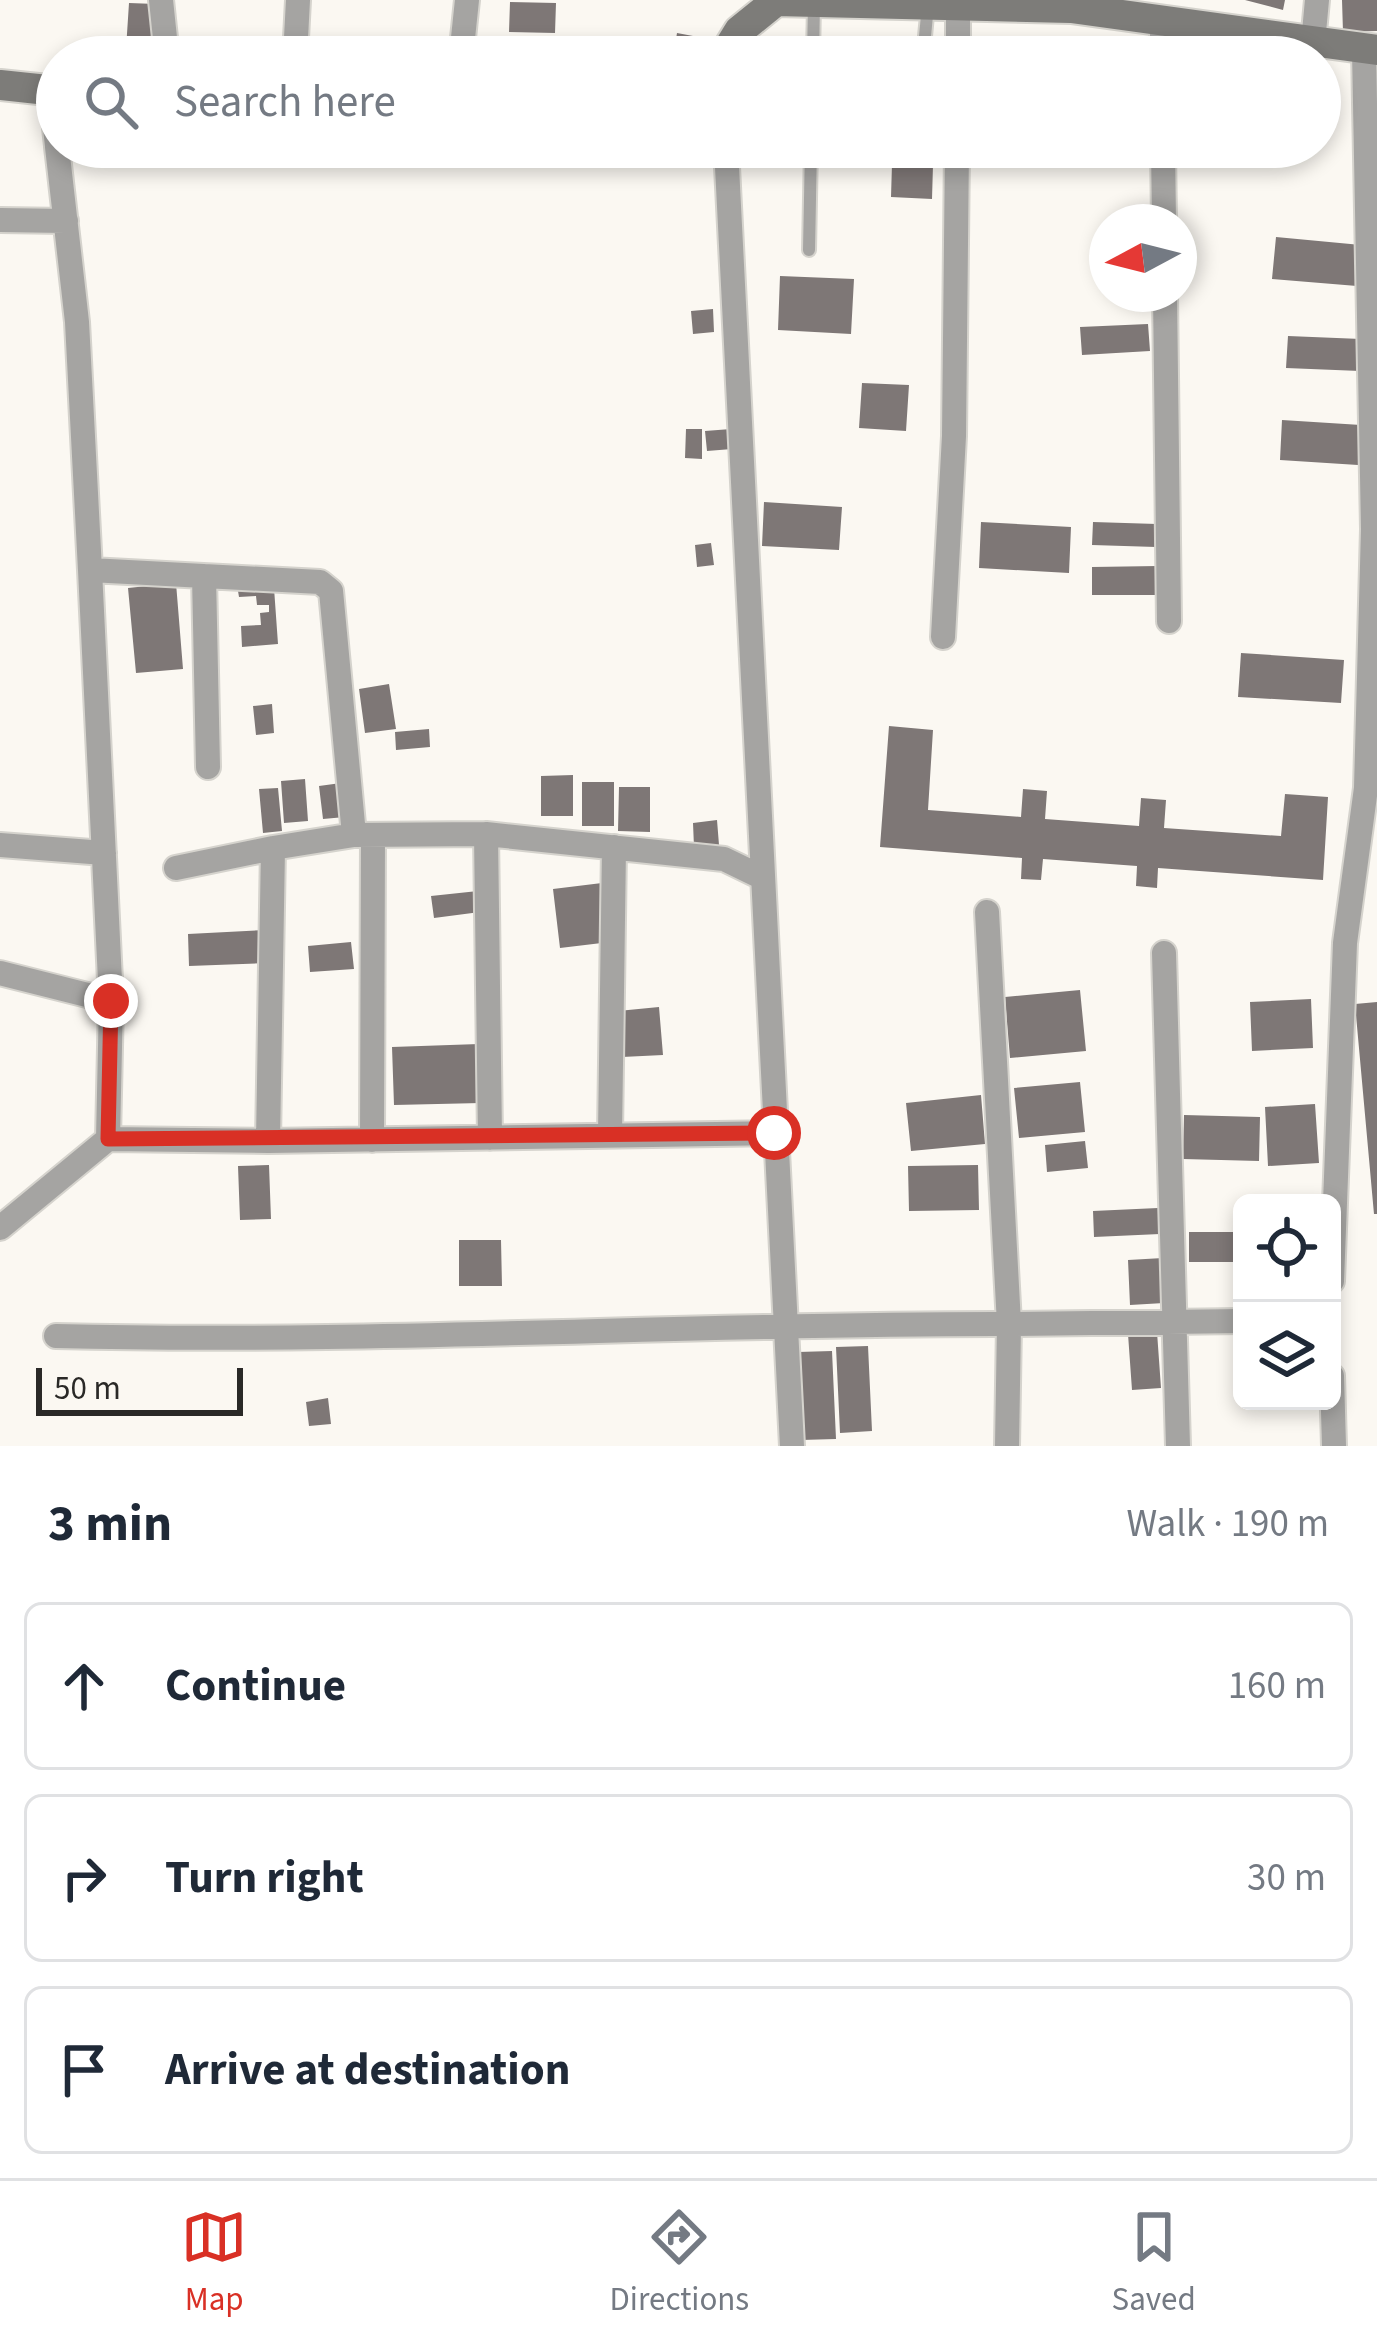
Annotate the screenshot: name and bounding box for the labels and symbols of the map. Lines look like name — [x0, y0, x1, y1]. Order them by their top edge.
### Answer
north arrow — [1089, 204, 1197, 312]
route end — [84, 974, 138, 1028]
route start — [747, 1106, 801, 1160]
scale bar — [36, 1362, 243, 1415]

